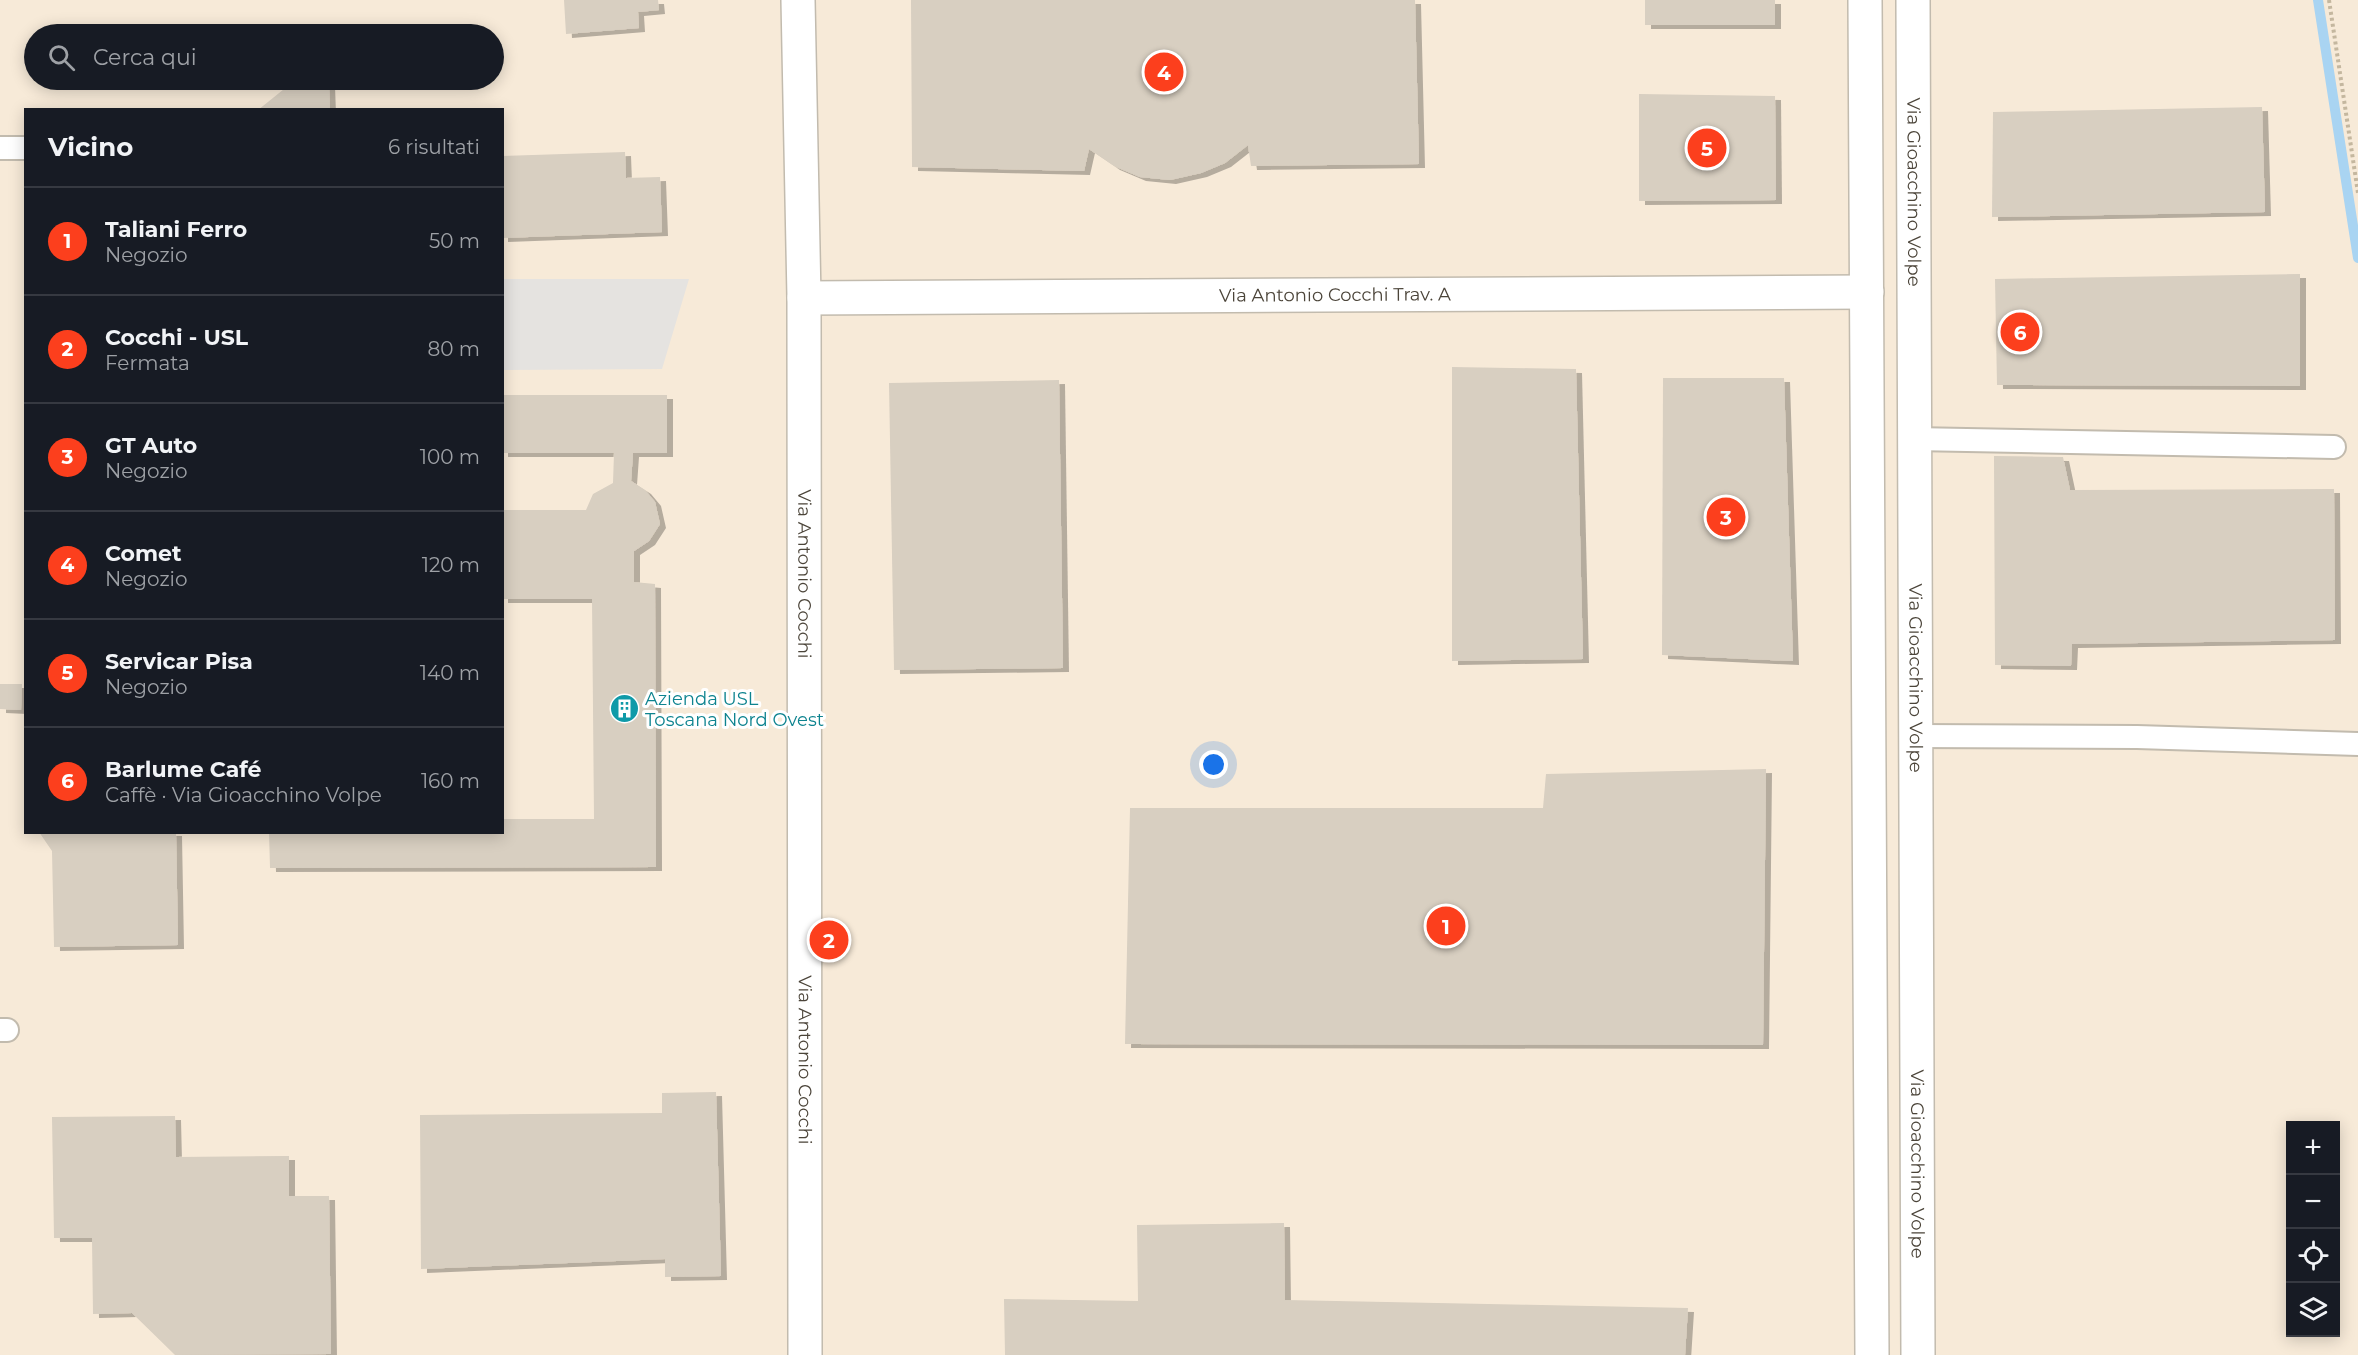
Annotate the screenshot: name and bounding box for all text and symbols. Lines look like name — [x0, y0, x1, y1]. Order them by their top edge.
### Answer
search box — [24, 24, 504, 90]
icon: search — [45, 41, 78, 74]
text: Cerca qui — [93, 44, 197, 71]
pin: 4 — [1144, 50, 1184, 94]
street label: Via Gioacchino Volpe — [1902, 97, 1925, 287]
pin: 5 — [1688, 126, 1726, 170]
text: Vicino — [48, 131, 133, 163]
text: 6 risultati — [388, 135, 480, 159]
text: Taliani Ferro — [105, 216, 247, 243]
text: 1 — [64, 229, 71, 253]
text: 50 m — [429, 229, 480, 253]
text: Negozio — [105, 243, 188, 267]
street label: Via Antonio Cocchi Trav. A — [1219, 283, 1451, 307]
pin: 6 — [2000, 310, 2040, 354]
text: Cocchi - USL — [105, 324, 248, 351]
text: 2 — [62, 337, 73, 361]
text: 80 m — [428, 337, 480, 361]
text: Fermata — [105, 351, 190, 375]
text: GT Auto — [105, 432, 197, 459]
text: 3 — [62, 445, 73, 469]
text: 100 m — [420, 445, 480, 469]
text: Negozio — [105, 459, 188, 483]
street label: Via Antonio Cocchi — [793, 489, 815, 659]
pin: 3 — [1706, 494, 1746, 540]
text: Comet — [105, 540, 182, 567]
text: 4 — [61, 553, 74, 577]
text: 120 m — [422, 553, 480, 577]
text: Negozio — [105, 567, 188, 591]
street label: Via Gioacchino Volpe — [1904, 583, 1927, 773]
text: Servicar Pisa — [105, 648, 253, 675]
text: 5 — [62, 661, 73, 685]
text: 140 m — [420, 661, 480, 685]
text: Negozio — [105, 675, 188, 699]
place label: Azienda USL Toscana Nord Ovest — [645, 688, 824, 731]
building icon: Azienda USL Toscana Nord Ovest — [608, 693, 640, 725]
your location — [1199, 750, 1228, 779]
text: Barlume Café — [105, 756, 262, 783]
text: 6 — [61, 769, 74, 793]
text: 160 m — [421, 769, 480, 793]
text: Caffè · Via Gioacchino Volpe — [105, 783, 382, 807]
pin: 1 — [1426, 904, 1466, 948]
pin: 2 — [810, 918, 848, 962]
street label: Via Antonio Cocchi — [794, 975, 816, 1145]
street label: Via Gioacchino Volpe — [1906, 1069, 1929, 1259]
map controls — [2286, 1121, 2340, 1337]
button: + — [2286, 1121, 2340, 1175]
button: − — [2286, 1175, 2340, 1229]
button: locate — [2286, 1229, 2340, 1283]
button: layers — [2286, 1283, 2340, 1337]

